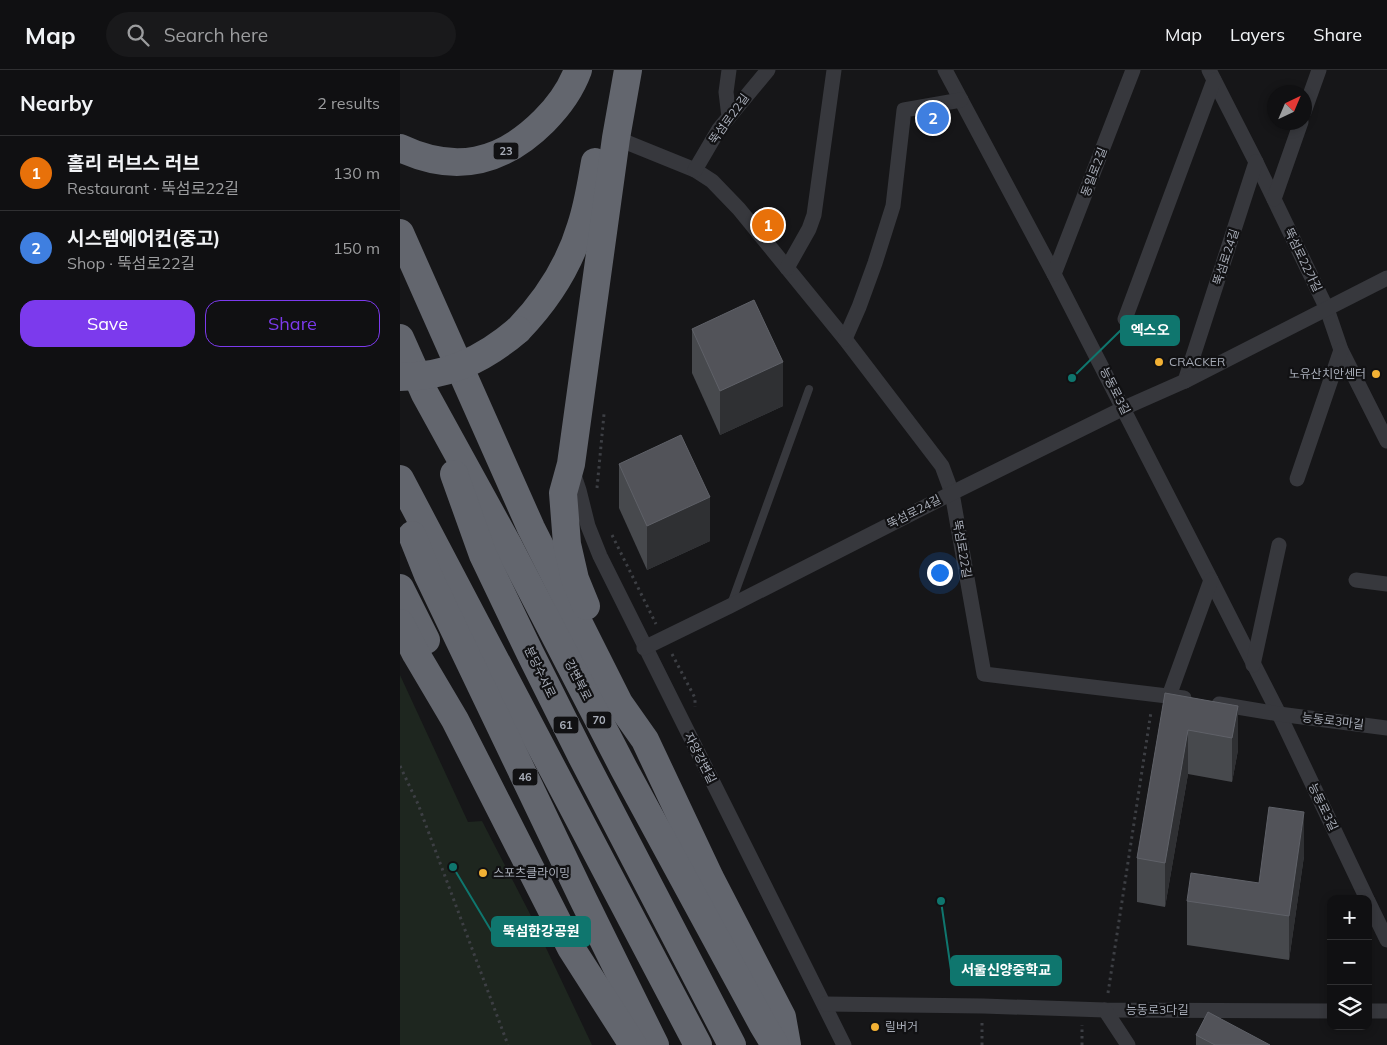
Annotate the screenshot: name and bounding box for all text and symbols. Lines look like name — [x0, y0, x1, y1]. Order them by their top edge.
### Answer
search box — [106, 12, 456, 57]
text: Map — [25, 20, 76, 50]
icon: search — [124, 21, 152, 49]
text: Search here — [164, 23, 268, 47]
text: Map — [1165, 23, 1202, 46]
text: Layers — [1230, 23, 1285, 46]
text: Share — [1313, 23, 1362, 46]
north arrow — [1267, 85, 1312, 130]
text: Nearby — [20, 90, 93, 116]
street label: 뚝섬로22길 — [705, 91, 752, 147]
text: 2 results — [317, 93, 380, 113]
pin: 2 — [917, 99, 949, 137]
road number: 23 — [494, 142, 518, 160]
street label: 동일로2길 — [1077, 145, 1110, 198]
text: 홀리 러브스 러브 — [67, 151, 200, 175]
text: 1 — [31, 163, 41, 183]
text: 130 m — [333, 163, 380, 183]
text: Restaurant · 뚝섬로22길 — [67, 178, 239, 198]
pin: 1 — [752, 206, 784, 244]
street label: 뚝섬로22가길 — [1281, 225, 1325, 294]
text: 시스템에어컨(중고) — [67, 226, 220, 250]
street label: 뚝섬로24길 — [1209, 227, 1242, 287]
text: 2 — [31, 238, 41, 258]
text: 150 m — [333, 238, 380, 258]
text: Shop · 뚝섬로22길 — [67, 253, 195, 273]
button: Save — [20, 300, 195, 347]
button: Share — [205, 300, 380, 347]
callout: 엑스오 — [1121, 316, 1179, 345]
text: 엑스오 — [1131, 321, 1169, 339]
place label: CRACKER — [1169, 354, 1225, 369]
marker: CRACKER — [1153, 356, 1165, 368]
street label: 능동로3길 — [1097, 364, 1134, 417]
place label: 노유산치안센터 — [1289, 366, 1366, 381]
marker: 노유산치안센터 — [1370, 368, 1382, 380]
street label: 뚝섬로24길 — [884, 492, 943, 532]
street label: 뚝섬로22길 — [950, 519, 975, 579]
your location — [927, 560, 953, 586]
street label: 분당수서로 — [522, 644, 559, 700]
street label: 강변북로 — [562, 657, 595, 703]
street label: 능동로3마길 — [1301, 709, 1365, 732]
road number: 70 — [586, 712, 612, 728]
road number: 61 — [554, 716, 578, 734]
street label: 자양강변길 — [681, 730, 720, 786]
road number: 46 — [512, 769, 538, 786]
street label: 능동로3길 — [1305, 780, 1341, 833]
place label: 스포츠클라이밍 — [493, 865, 570, 880]
marker: 스포츠클라이밍 — [477, 867, 489, 879]
map controls — [1327, 895, 1372, 1030]
button: + — [1327, 895, 1372, 940]
callout: 뚝섬한강공원 — [492, 917, 590, 946]
text: 뚝섬한강공원 — [502, 922, 580, 940]
button: − — [1327, 940, 1372, 985]
callout: 서울신양중학교 — [951, 956, 1061, 985]
text: 서울신양중학교 — [961, 961, 1051, 979]
button: layers — [1327, 985, 1372, 1030]
street label: 능동로3다길 — [1126, 1002, 1188, 1017]
place label: 릴버거 — [885, 1019, 918, 1034]
marker: 릴버거 — [869, 1021, 881, 1033]

